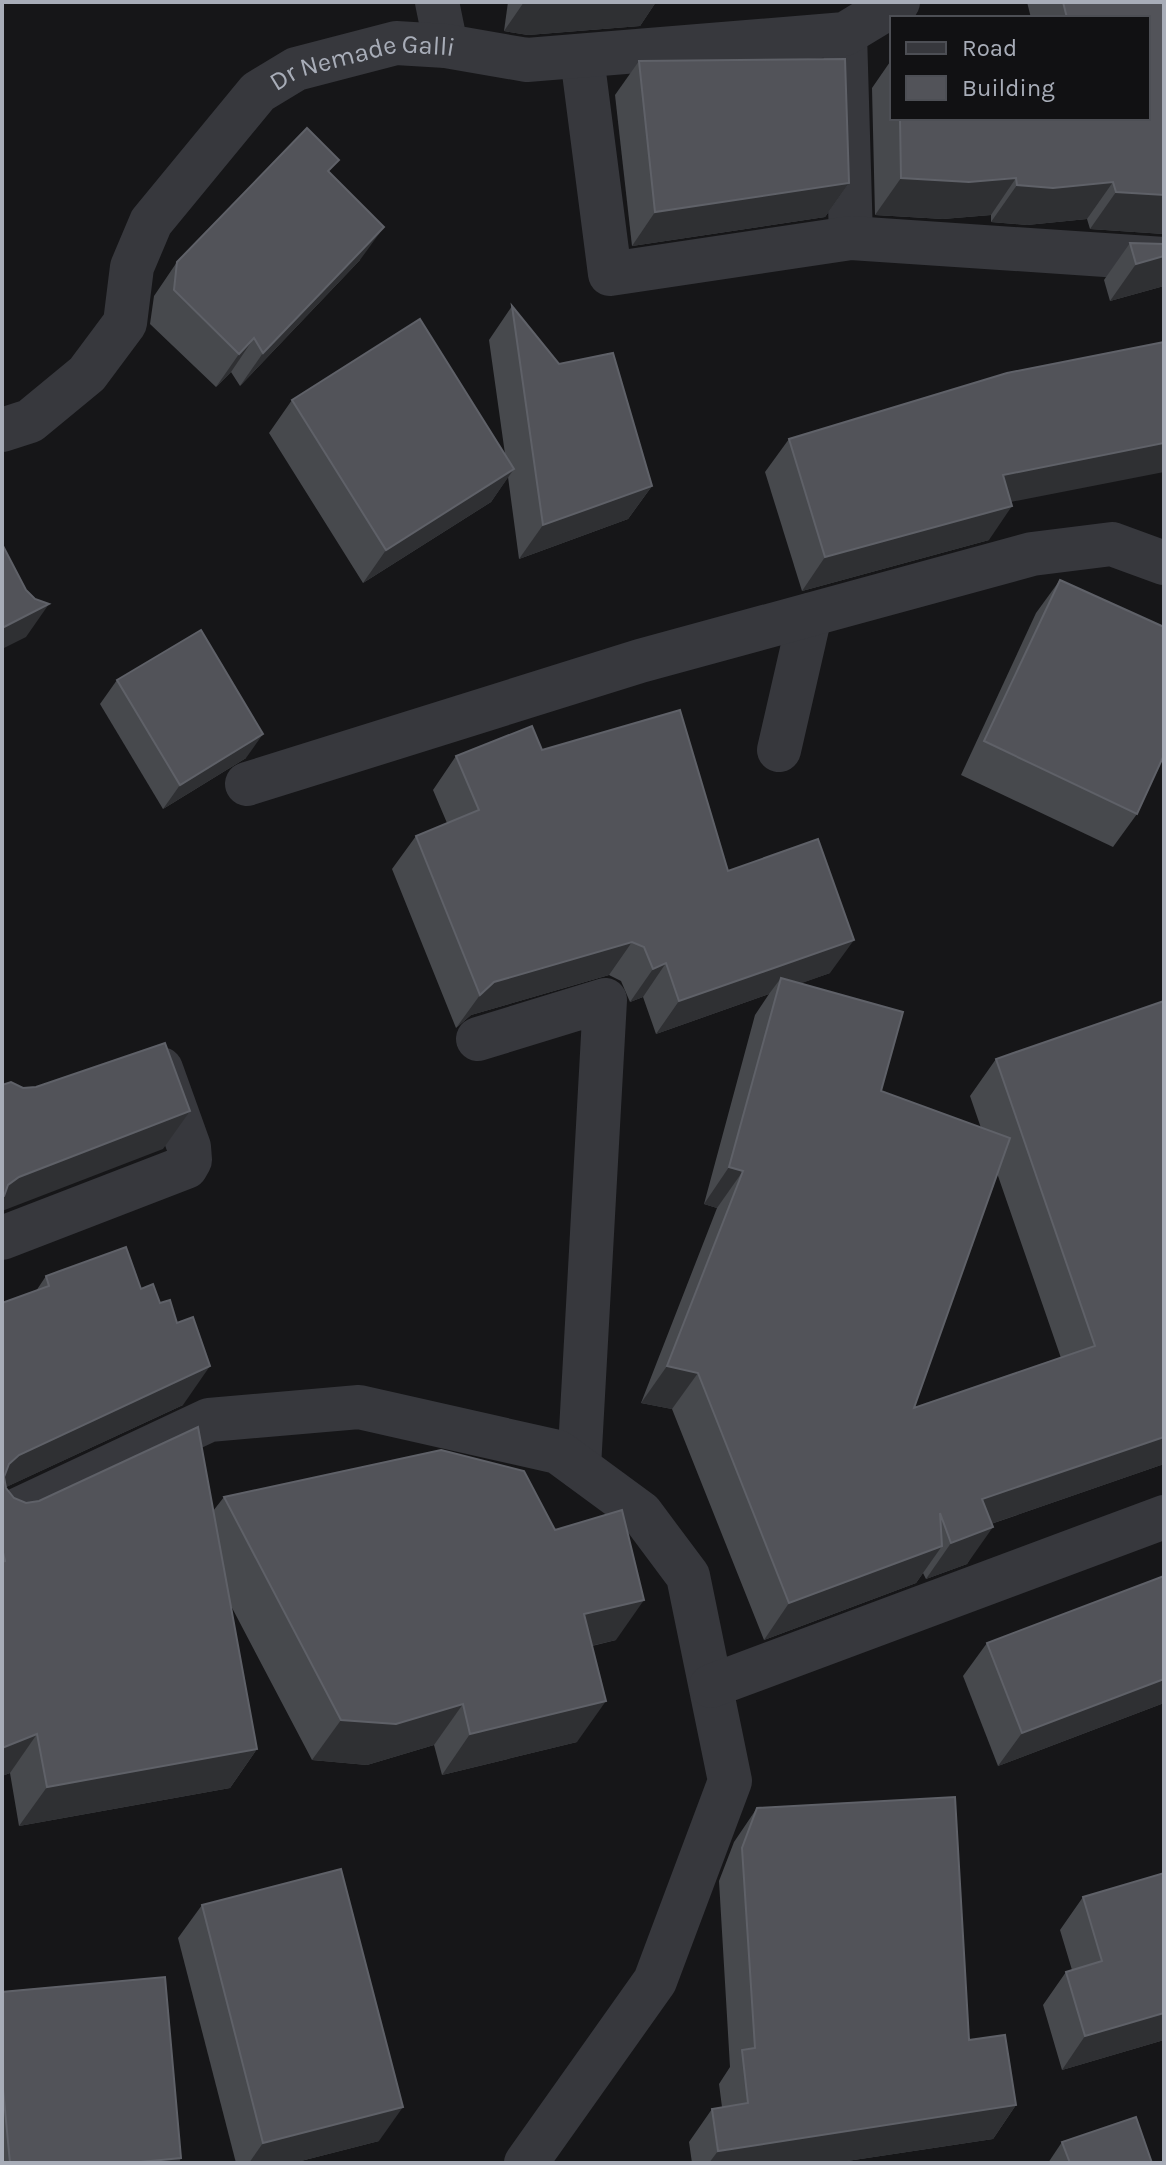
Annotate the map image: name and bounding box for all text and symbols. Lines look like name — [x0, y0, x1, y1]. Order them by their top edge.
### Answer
legend — [890, 16, 1150, 120]
street label: Dr Nemade Galli — [264, 28, 458, 97]
text: Road — [962, 34, 1017, 62]
text: Building — [962, 74, 1055, 102]

